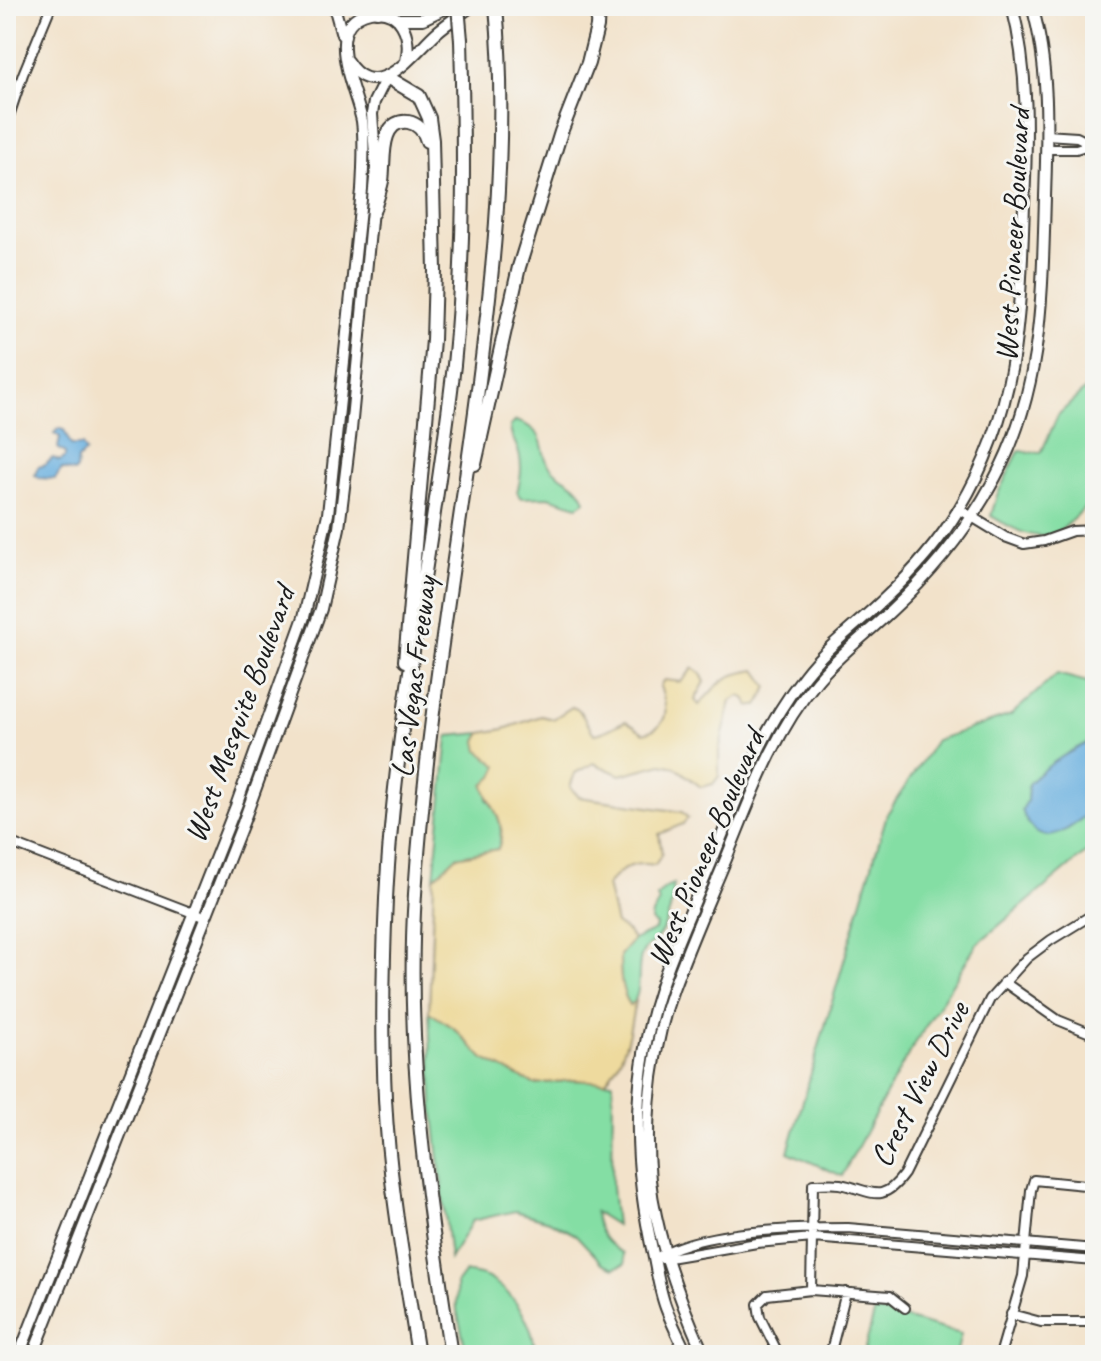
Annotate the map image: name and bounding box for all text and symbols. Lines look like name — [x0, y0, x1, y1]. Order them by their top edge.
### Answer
street label: West Pioneer Boulevard — [985, 102, 1040, 363]
street label: Las Vegas Freeway — [381, 571, 447, 780]
street label: West Mesquite Boulevard — [174, 576, 306, 848]
street label: West Pioneer Boulevard — [637, 719, 776, 973]
street label: Crest View Drive — [860, 993, 980, 1174]

